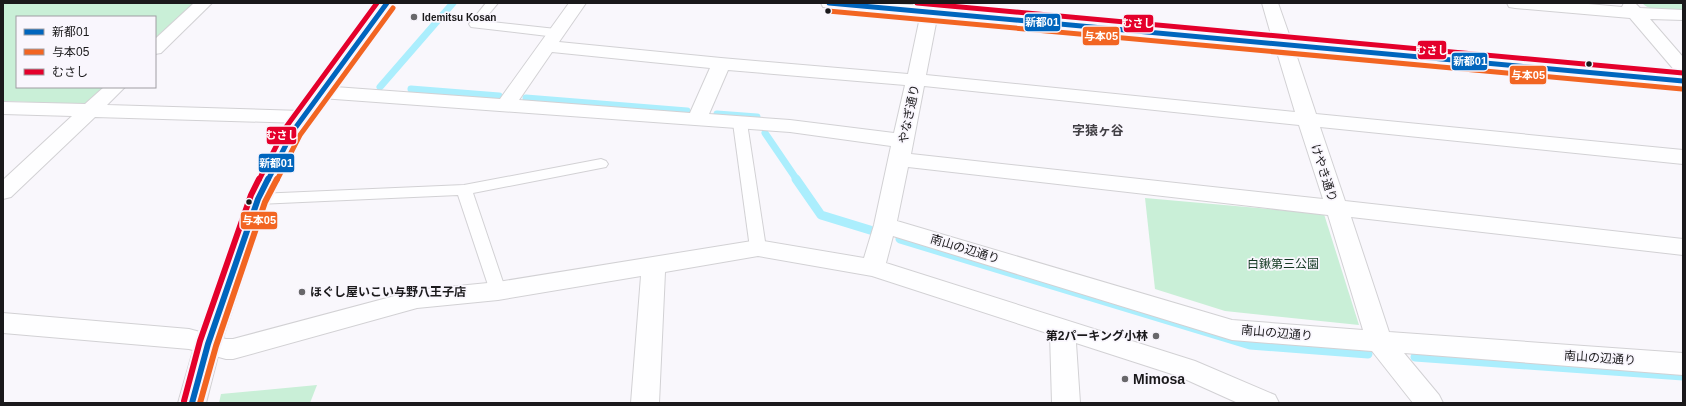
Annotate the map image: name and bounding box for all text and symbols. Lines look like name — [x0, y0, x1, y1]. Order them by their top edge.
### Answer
unlabelled marker — [823, 6, 833, 16]
marker: Idemitsu Kosan — [409, 12, 419, 22]
place label: Idemitsu Kosan — [422, 12, 496, 23]
line badge: 新都01 — [1024, 13, 1061, 32]
line badge: むさし — [1123, 14, 1154, 33]
legend — [16, 16, 156, 88]
text: 新都01 — [1025, 16, 1059, 28]
text: むさし — [1122, 17, 1155, 29]
text: 新都01 — [52, 25, 90, 39]
line badge: 与本05 — [1082, 26, 1120, 46]
text: 与本05 — [1084, 30, 1118, 42]
line badge: むさし — [1417, 40, 1447, 60]
text: むさし — [1416, 44, 1449, 56]
text: 与本05 — [52, 45, 90, 59]
line badge: 新都01 — [1451, 52, 1488, 71]
text: 新都01 — [1453, 55, 1487, 67]
unlabelled marker — [1584, 59, 1594, 69]
text: むさし — [52, 65, 88, 79]
line badge: 与本05 — [1509, 65, 1547, 85]
text: 与本05 — [1511, 69, 1545, 81]
street label: やなぎ通り — [896, 83, 922, 145]
district label: 字猿ヶ谷 — [1072, 123, 1124, 138]
line badge: むさし — [266, 126, 297, 145]
text: むさし — [266, 129, 299, 141]
street label: けやき通り — [1308, 142, 1340, 204]
line badge: 新都01 — [258, 153, 295, 173]
text: 新都01 — [259, 157, 293, 169]
unlabelled marker — [244, 197, 254, 207]
line badge: 与本05 — [240, 211, 278, 230]
text: 与本05 — [242, 214, 276, 226]
street label: 南山の辺通り — [929, 232, 1001, 266]
park label: 白鍬第三公園 — [1247, 257, 1319, 271]
place label: ほぐし屋いこい与野八王子店 — [310, 285, 466, 299]
marker: ほぐし屋いこい与野八王子店 — [297, 287, 307, 297]
street label: 南山の辺通り — [1241, 323, 1313, 343]
place label: 第2パーキング小林 — [1046, 329, 1148, 343]
marker: 第2パーキング小林 — [1151, 331, 1161, 341]
street label: 南山の辺通り — [1564, 349, 1636, 367]
place label: Mimosa — [1133, 371, 1185, 387]
marker: Mimosa — [1120, 374, 1130, 384]

